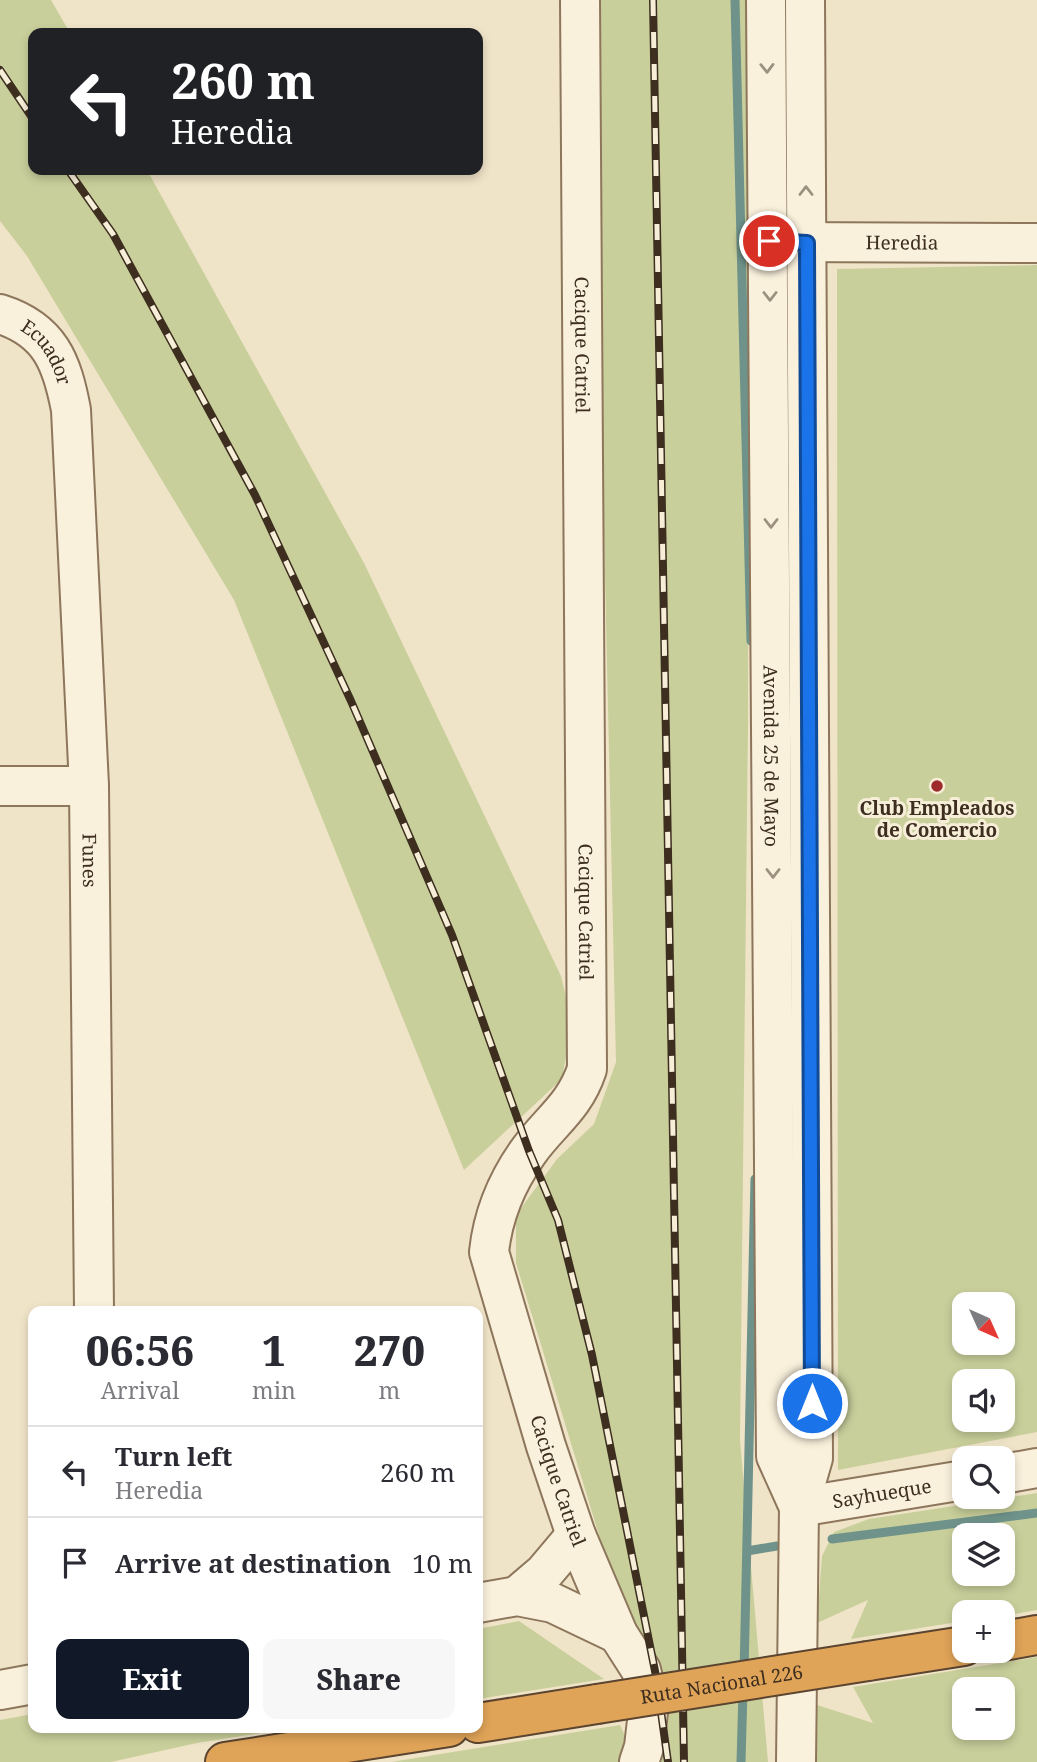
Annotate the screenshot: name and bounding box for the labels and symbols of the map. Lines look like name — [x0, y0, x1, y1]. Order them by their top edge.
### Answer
one-way arrow — [759, 63, 775, 74]
one-way arrow — [799, 185, 814, 196]
pin — [739, 211, 799, 271]
street label: Heredia — [866, 229, 938, 256]
street label: Cacique Catriel — [569, 276, 596, 414]
one-way arrow — [762, 291, 778, 301]
street label: Ecuador — [16, 313, 78, 388]
one-way arrow — [763, 518, 779, 529]
street label: Avenida 25 de Mayo — [758, 665, 785, 847]
marker: Club Empleados de Comercio — [929, 778, 945, 794]
place label: Club Empleados de Comercio — [860, 795, 1014, 843]
street label: Funes — [76, 833, 103, 888]
street label: Cacique Catriel — [573, 843, 599, 981]
one-way arrow — [765, 868, 781, 879]
north arrow — [952, 1292, 1015, 1354]
position arrow — [775, 1366, 849, 1440]
street label: Cacique Catriel — [525, 1412, 592, 1550]
street label: Sayhueque — [831, 1473, 933, 1514]
street label: Ruta Nacional 226 — [638, 1659, 805, 1710]

